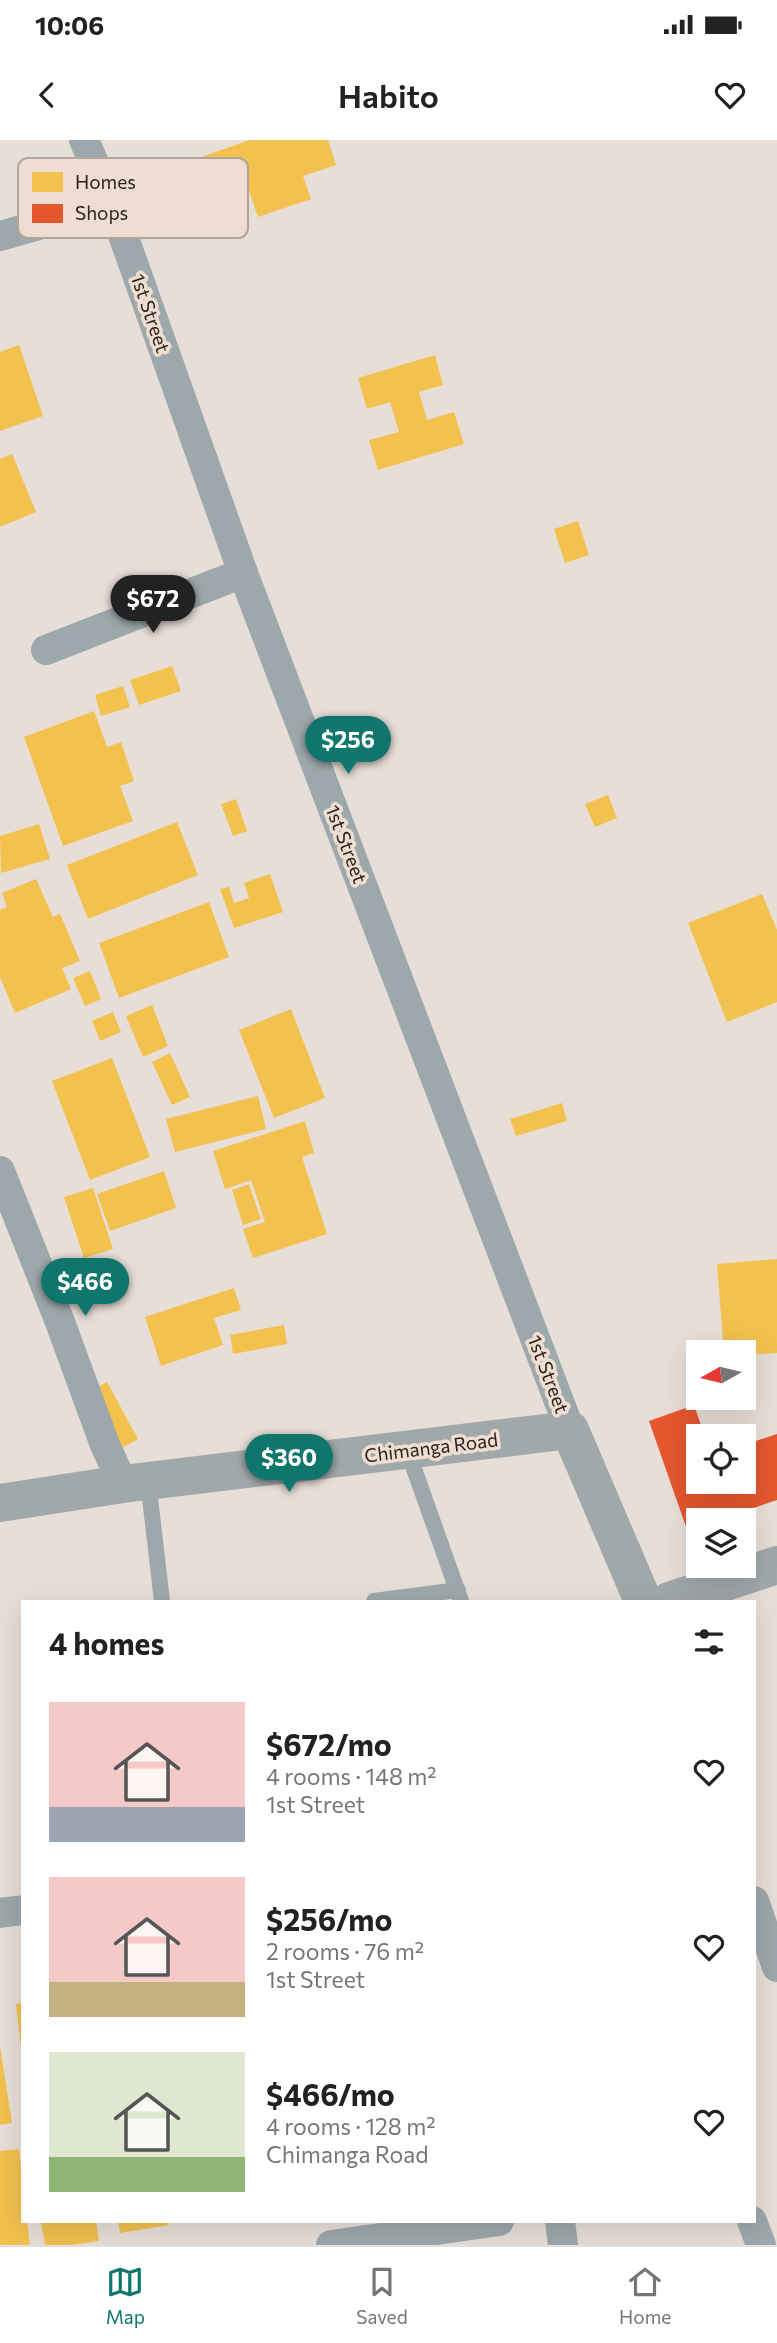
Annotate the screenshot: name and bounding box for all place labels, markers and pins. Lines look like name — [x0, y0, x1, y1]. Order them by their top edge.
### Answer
pin: $672 — [112, 575, 194, 635]
pin: $256 — [307, 716, 389, 776]
pin: $466 — [44, 1258, 126, 1318]
pin: $360 — [248, 1434, 330, 1494]

